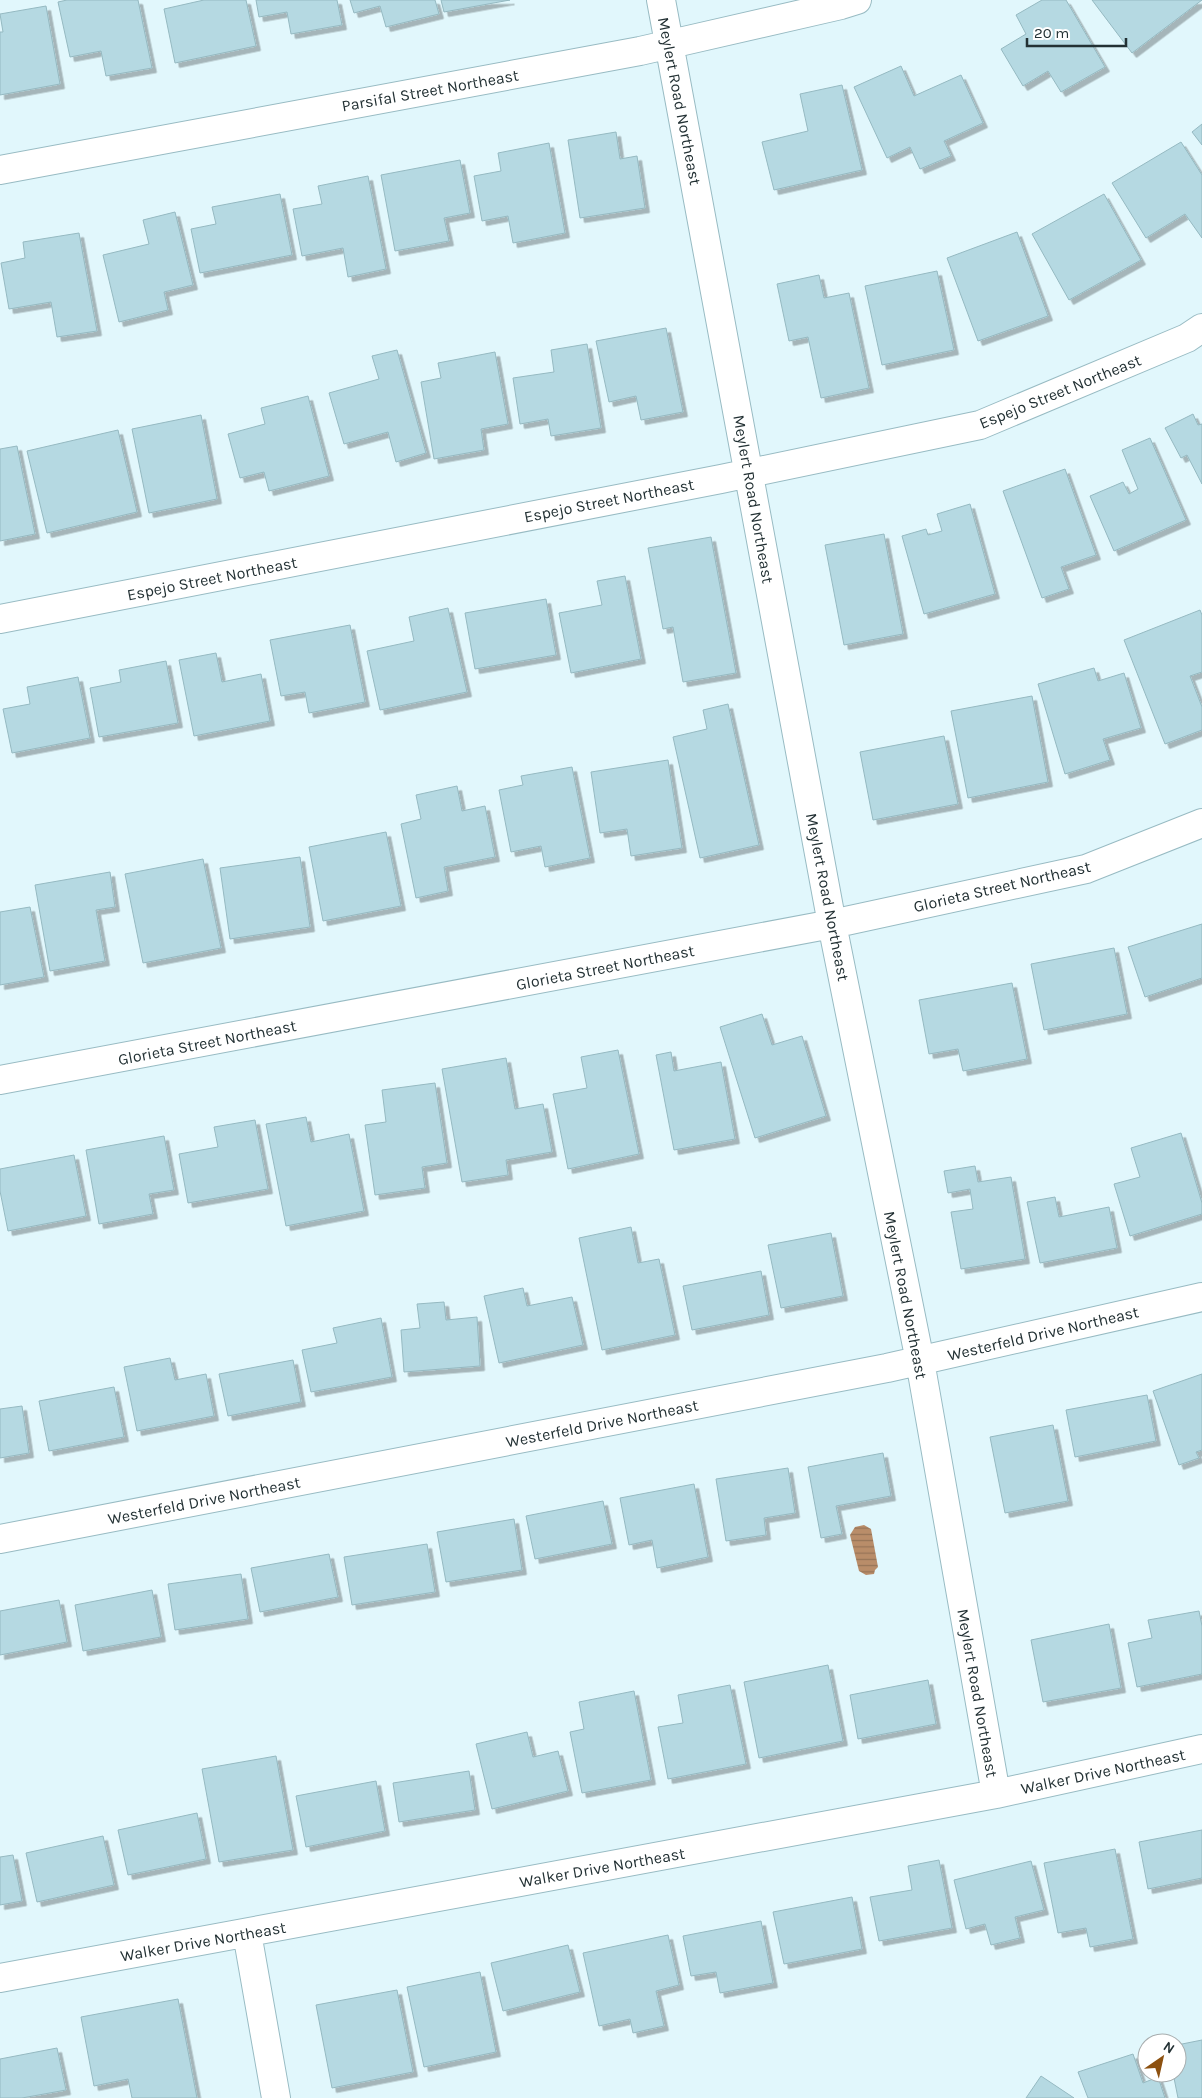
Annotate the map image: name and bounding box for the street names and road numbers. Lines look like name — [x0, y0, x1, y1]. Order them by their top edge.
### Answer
street label: Meylert Road Northeast — [654, 15, 705, 187]
street label: Parsifal Street Northeast — [340, 66, 520, 115]
street label: Espejo Street Northeast — [976, 350, 1144, 433]
street label: Meylert Road Northeast — [729, 413, 778, 585]
street label: Espejo Street Northeast — [522, 475, 696, 526]
street label: Espejo Street Northeast — [125, 553, 299, 604]
street label: Meylert Road Northeast — [802, 811, 853, 983]
street label: Glorieta Street Northeast — [912, 857, 1093, 916]
street label: Glorieta Street Northeast — [514, 941, 696, 994]
street label: Glorieta Street Northeast — [116, 1016, 298, 1069]
street label: Meylert Road Northeast — [880, 1209, 931, 1381]
street label: Westerfeld Drive Northeast — [946, 1302, 1141, 1365]
street label: Westerfeld Drive Northeast — [504, 1395, 700, 1451]
street label: Westerfeld Drive Northeast — [106, 1472, 302, 1528]
street label: Meylert Road Northeast — [953, 1607, 1002, 1779]
street label: Walker Drive Northeast — [1019, 1745, 1187, 1798]
street label: Walker Drive Northeast — [518, 1844, 686, 1891]
street label: Walker Drive Northeast — [119, 1918, 287, 1965]

